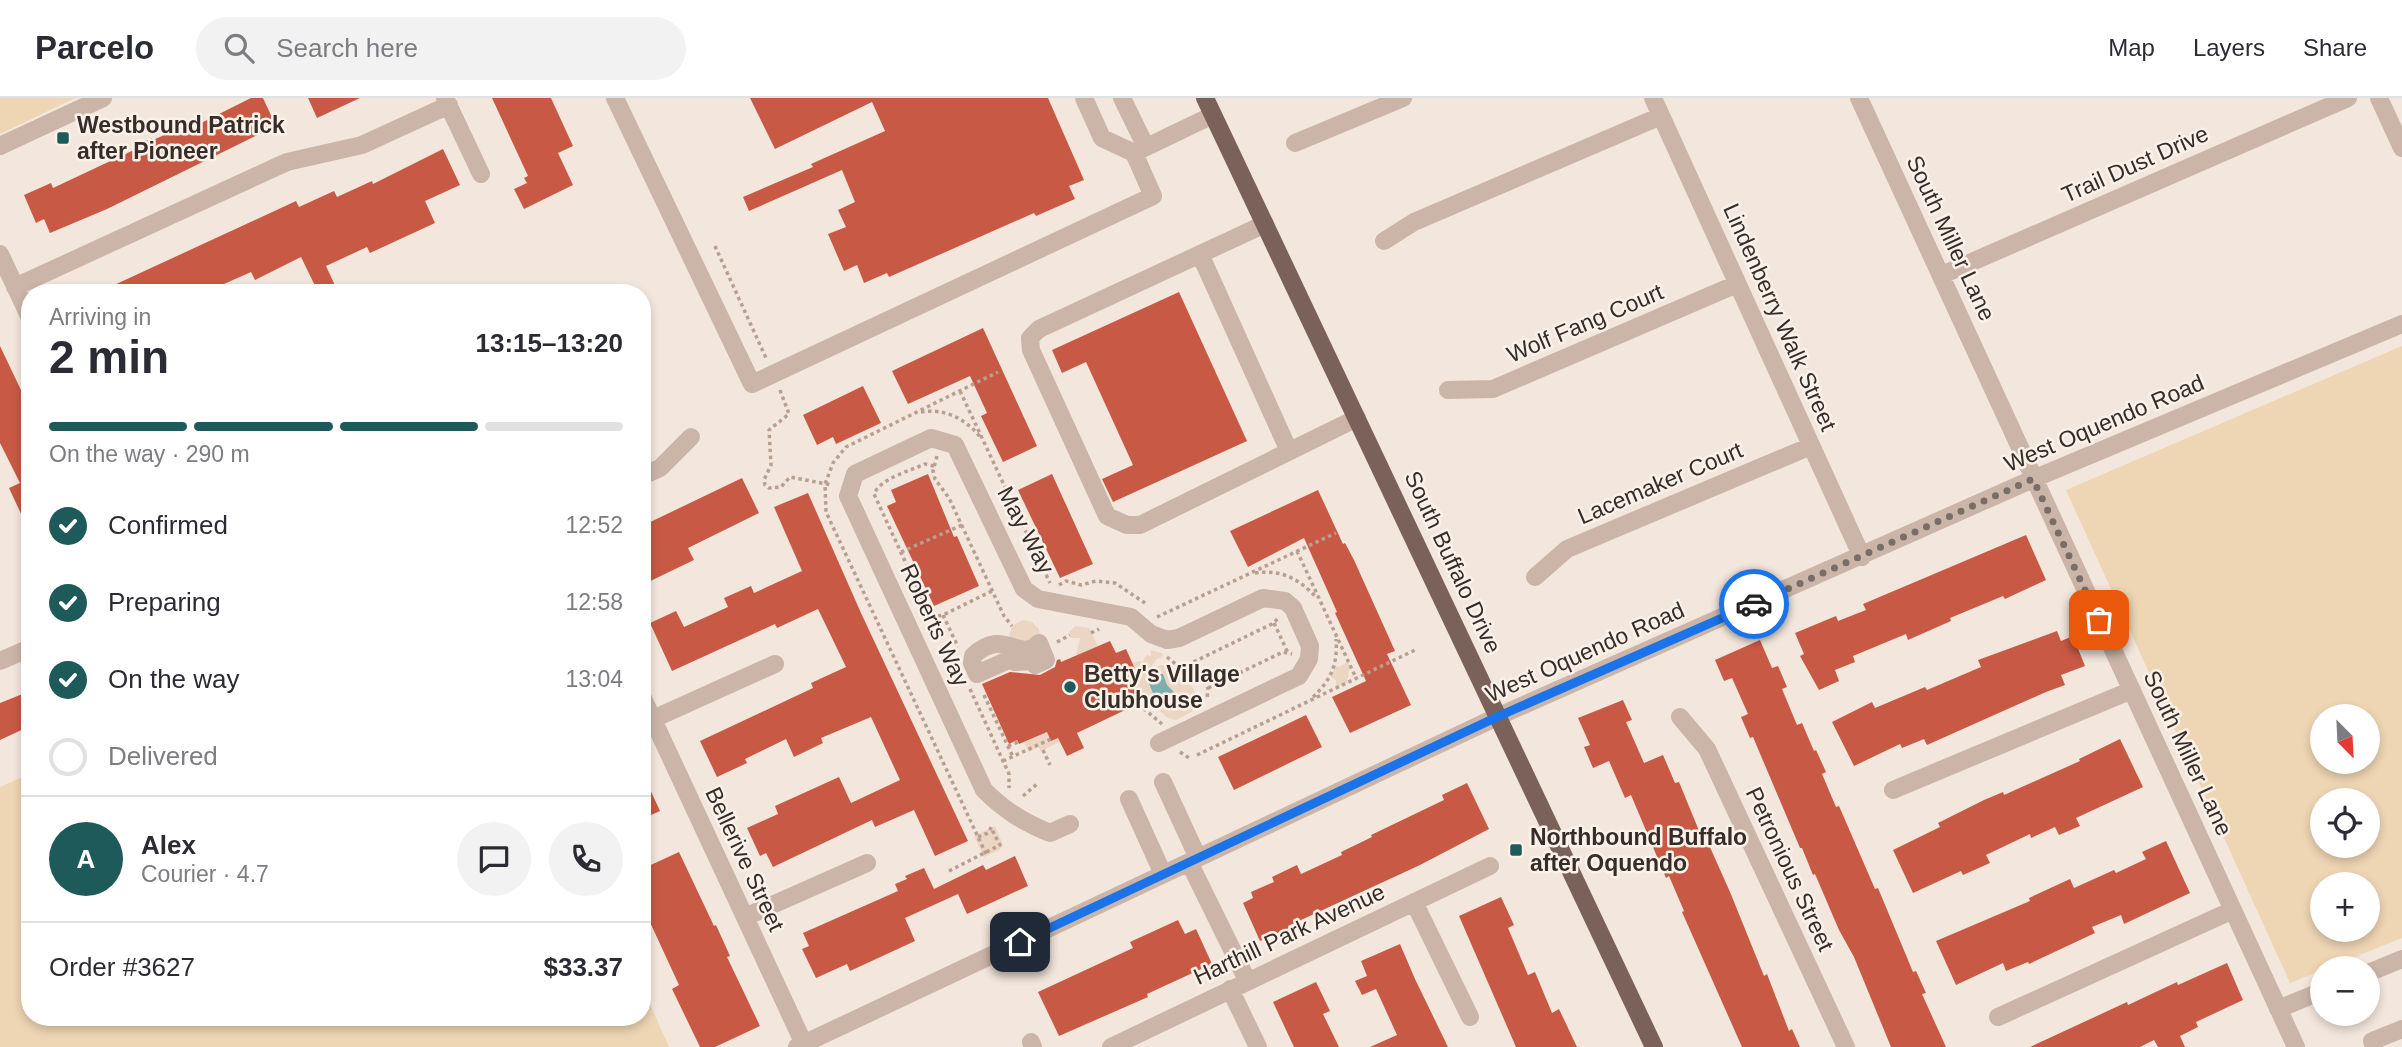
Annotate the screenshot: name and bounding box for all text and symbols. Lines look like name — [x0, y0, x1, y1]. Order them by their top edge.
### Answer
search box — [196, 17, 686, 80]
text: Parcelo — [35, 29, 154, 66]
icon: search — [220, 29, 258, 67]
text: Search here — [276, 33, 418, 63]
text: Map — [2108, 34, 2155, 61]
text: Layers — [2193, 34, 2265, 61]
text: Share — [2303, 34, 2367, 61]
place label: Westbound Patrick after Pioneer — [77, 112, 285, 164]
street label: Trail Dust Drive — [2058, 120, 2212, 208]
marker: Westbound Patrick after Pioneer — [55, 130, 71, 146]
street label: South Miller Lane — [1901, 151, 2001, 325]
street label: Lindenberry Walk Street — [1718, 199, 1842, 435]
street label: Wolf Fang Court — [1503, 278, 1668, 368]
text: Arriving in — [49, 304, 151, 330]
text: 13:15–13:20 — [476, 328, 623, 358]
text: 2 min — [49, 331, 169, 383]
street label: West Oquendo Road — [2000, 369, 2208, 477]
street label: Lacemaker Court — [1574, 436, 1747, 529]
text: On the way · 290 m — [49, 441, 250, 467]
street label: South Buffalo Drive — [1399, 467, 1507, 657]
street label: May Way — [992, 482, 1060, 578]
icon: check — [49, 507, 87, 545]
text: Confirmed — [108, 510, 228, 540]
text: 12:52 — [565, 512, 623, 538]
street label: Roberts Way — [895, 560, 975, 691]
courier — [1719, 569, 1789, 639]
icon: check — [49, 584, 87, 622]
icon: car — [1735, 585, 1773, 623]
text: Preparing — [108, 587, 221, 617]
text: 12:58 — [565, 589, 623, 615]
pin — [2069, 590, 2129, 650]
street label: West Oquendo Road — [1482, 597, 1688, 707]
icon: bag — [2080, 601, 2118, 639]
icon: check — [49, 661, 87, 699]
place label: Betty's Village Clubhouse — [1084, 661, 1240, 713]
text: On the way — [108, 664, 240, 694]
text: 13:04 — [565, 666, 623, 692]
street label: South Miller Lane — [2138, 666, 2238, 840]
marker: Betty's Village Clubhouse — [1062, 679, 1078, 695]
north arrow — [2310, 704, 2380, 774]
map controls — [2310, 704, 2380, 1026]
text: Delivered — [108, 741, 218, 771]
street label: Bellerive Street — [700, 783, 790, 936]
street label: Petronious Street — [1741, 783, 1840, 956]
button: locate — [2310, 788, 2380, 858]
button: chat — [457, 822, 531, 896]
button: phone — [549, 822, 623, 896]
place label: Northbound Buffalo after Oquendo — [1530, 824, 1747, 876]
text: Alex — [141, 830, 196, 860]
marker: Northbound Buffalo after Oquendo — [1508, 842, 1524, 858]
text: A — [77, 844, 95, 874]
text: Courier · 4.7 — [141, 861, 269, 887]
button: + — [2310, 872, 2380, 942]
street label: Harthill Park Avenue — [1189, 878, 1389, 990]
pin — [990, 912, 1050, 972]
icon: home — [1001, 923, 1039, 961]
text: Order #3627 — [49, 952, 195, 982]
text: $33.37 — [543, 952, 623, 982]
button: − — [2310, 956, 2380, 1026]

